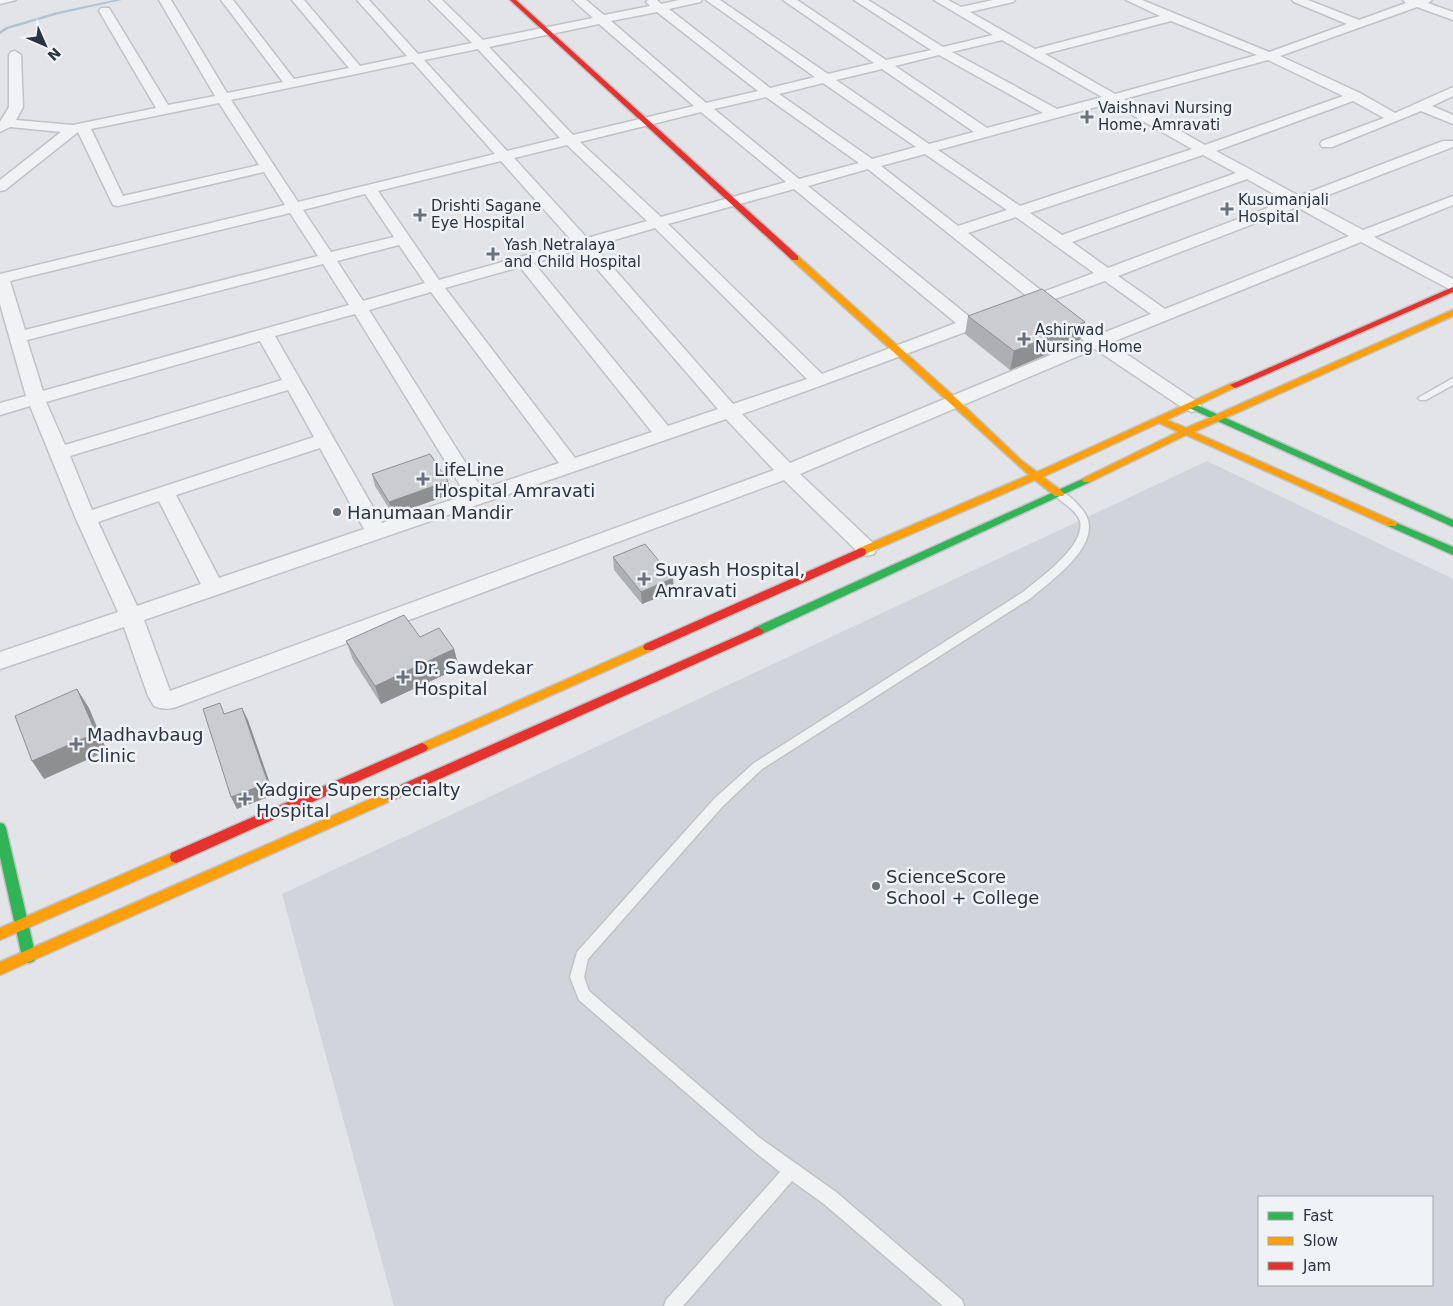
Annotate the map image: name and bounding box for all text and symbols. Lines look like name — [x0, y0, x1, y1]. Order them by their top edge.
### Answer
north arrow — [20, 20, 70, 70]
text: N — [44, 44, 64, 64]
place label: Vaishnavi Nursing Home, Amravati — [1098, 99, 1232, 134]
marker: Vaishnavi Nursing Home, Amravati — [1080, 110, 1094, 124]
place label: Kusumanjali Hospital — [1238, 191, 1329, 226]
place label: Drishti Sagane Eye Hospital — [431, 197, 541, 232]
marker: Kusumanjali Hospital — [1220, 202, 1234, 216]
marker: Drishti Sagane Eye Hospital — [413, 208, 427, 222]
place label: Yash Netralaya and Child Hospital — [503, 236, 641, 271]
marker: Yash Netralaya and Child Hospital — [486, 247, 500, 261]
place label: Ashirwad Nursing Home — [1035, 321, 1142, 356]
marker: Ashirwad Nursing Home — [1017, 332, 1031, 346]
place label: LifeLine Hospital Amravati — [434, 459, 595, 501]
marker: LifeLine Hospital Amravati — [416, 472, 430, 486]
place label: Hanumaan Mandir — [347, 502, 514, 523]
marker: Hanumaan Mandir — [331, 506, 343, 518]
place label: Suyash Hospital, Amravati — [655, 559, 805, 601]
marker: Suyash Hospital, Amravati — [637, 572, 651, 586]
place label: Dr. Sawdekar Hospital — [414, 657, 534, 699]
marker: Dr. Sawdekar Hospital — [396, 670, 410, 684]
place label: Madhavbaug Clinic — [87, 724, 203, 766]
marker: Madhavbaug Clinic — [69, 737, 83, 751]
place label: Yadgire Superspecialty Hospital — [255, 779, 461, 821]
marker: Yadgire Superspecialty Hospital — [238, 792, 252, 806]
place label: ScienceScore School + College — [886, 866, 1039, 908]
marker: ScienceScore School + College — [870, 880, 882, 892]
legend — [1258, 1196, 1433, 1286]
text: Fast — [1303, 1207, 1333, 1225]
text: Slow — [1303, 1232, 1338, 1250]
text: Jam — [1302, 1257, 1331, 1275]

